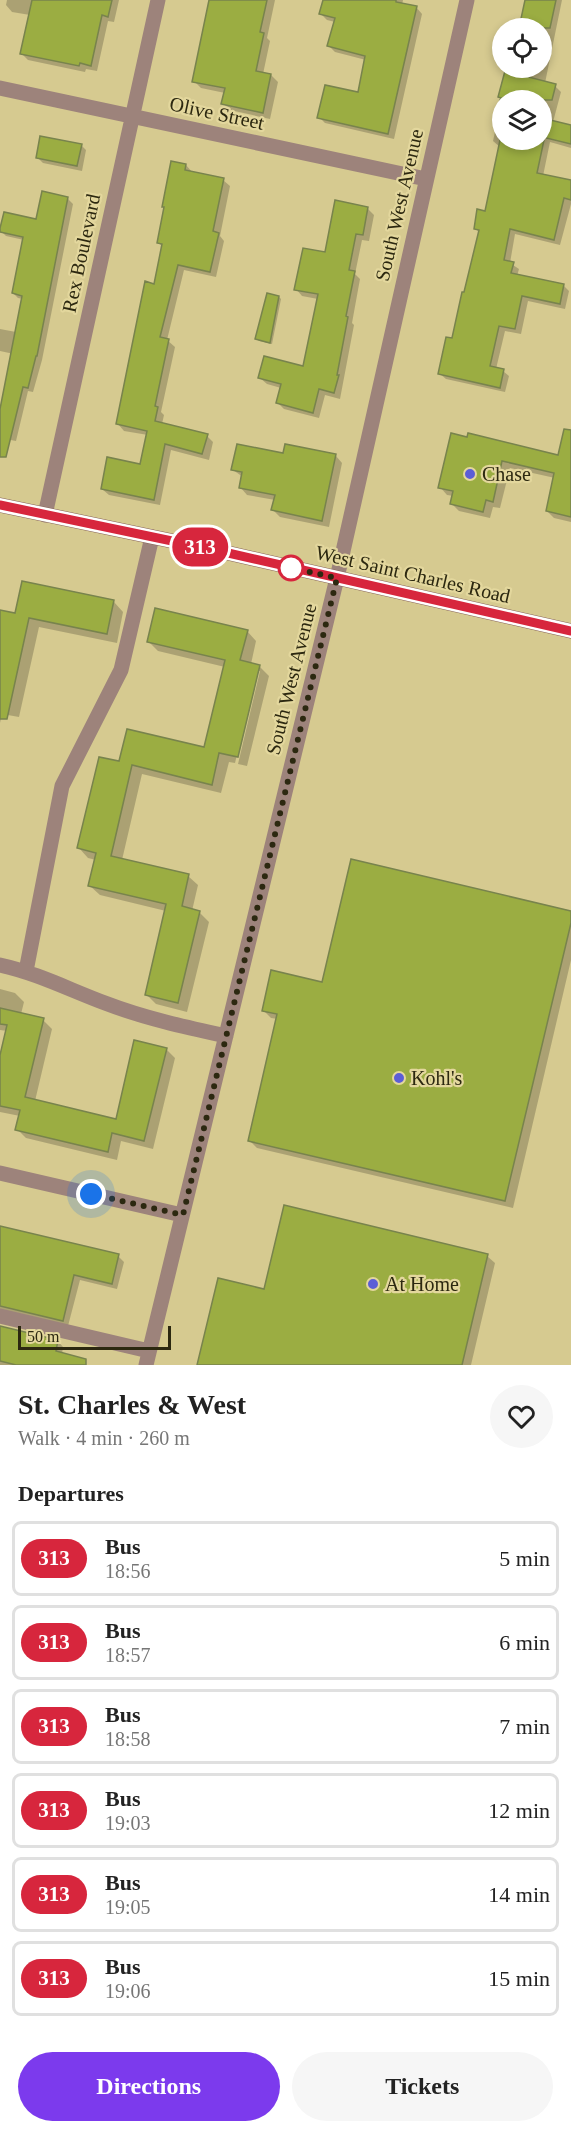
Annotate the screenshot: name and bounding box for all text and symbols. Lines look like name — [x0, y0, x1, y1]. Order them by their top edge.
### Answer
map controls — [492, 18, 552, 150]
button: locate — [492, 18, 552, 78]
button: layers — [492, 90, 552, 150]
street label: Olive Street — [168, 92, 267, 134]
street label: South West Avenue — [371, 127, 427, 283]
street label: Rex Boulevard — [58, 192, 104, 314]
place label: Chase — [482, 463, 531, 485]
marker: Chase — [463, 467, 477, 481]
line badge: 313 — [166, 528, 234, 566]
text: 313 — [184, 535, 216, 559]
street label: West Saint Charles Road — [314, 541, 512, 607]
unlabelled marker — [278, 555, 304, 581]
street label: South West Avenue — [262, 601, 321, 757]
place label: Kohl's — [411, 1067, 463, 1089]
marker: Kohl's — [392, 1071, 406, 1085]
your location — [76, 1179, 106, 1209]
place label: At Home — [385, 1273, 459, 1295]
marker: At Home — [366, 1277, 380, 1291]
scale bar — [18, 1323, 171, 1350]
text: 50 m — [27, 1328, 59, 1345]
button: heart — [490, 1385, 553, 1448]
text: St. Charles & West — [18, 1389, 246, 1420]
text: Walk · 4 min · 260 m — [18, 1427, 190, 1449]
text: Departures — [18, 1481, 124, 1506]
text: Bus — [105, 1534, 140, 1559]
text: 313 — [38, 1546, 70, 1570]
text: 5 min — [499, 1546, 550, 1571]
text: 18:56 — [105, 1560, 151, 1582]
text: Bus — [105, 1618, 140, 1643]
text: 313 — [38, 1630, 70, 1654]
text: 6 min — [499, 1630, 550, 1655]
text: 18:57 — [105, 1644, 151, 1666]
text: Bus — [105, 1702, 140, 1727]
text: 313 — [38, 1714, 70, 1738]
text: 7 min — [499, 1714, 550, 1739]
text: 18:58 — [105, 1728, 151, 1750]
text: Bus — [105, 1786, 140, 1811]
text: 313 — [38, 1798, 70, 1822]
text: 12 min — [488, 1798, 550, 1823]
text: 19:03 — [105, 1812, 151, 1834]
text: Bus — [105, 1870, 140, 1895]
text: 313 — [38, 1882, 70, 1906]
text: 14 min — [488, 1882, 550, 1907]
text: 19:05 — [105, 1896, 151, 1918]
text: Bus — [105, 1954, 140, 1979]
text: 313 — [38, 1966, 70, 1990]
text: 15 min — [488, 1966, 550, 1991]
text: 19:06 — [105, 1980, 151, 2002]
button: Directions — [18, 2052, 280, 2121]
button: Tickets — [292, 2052, 553, 2121]

